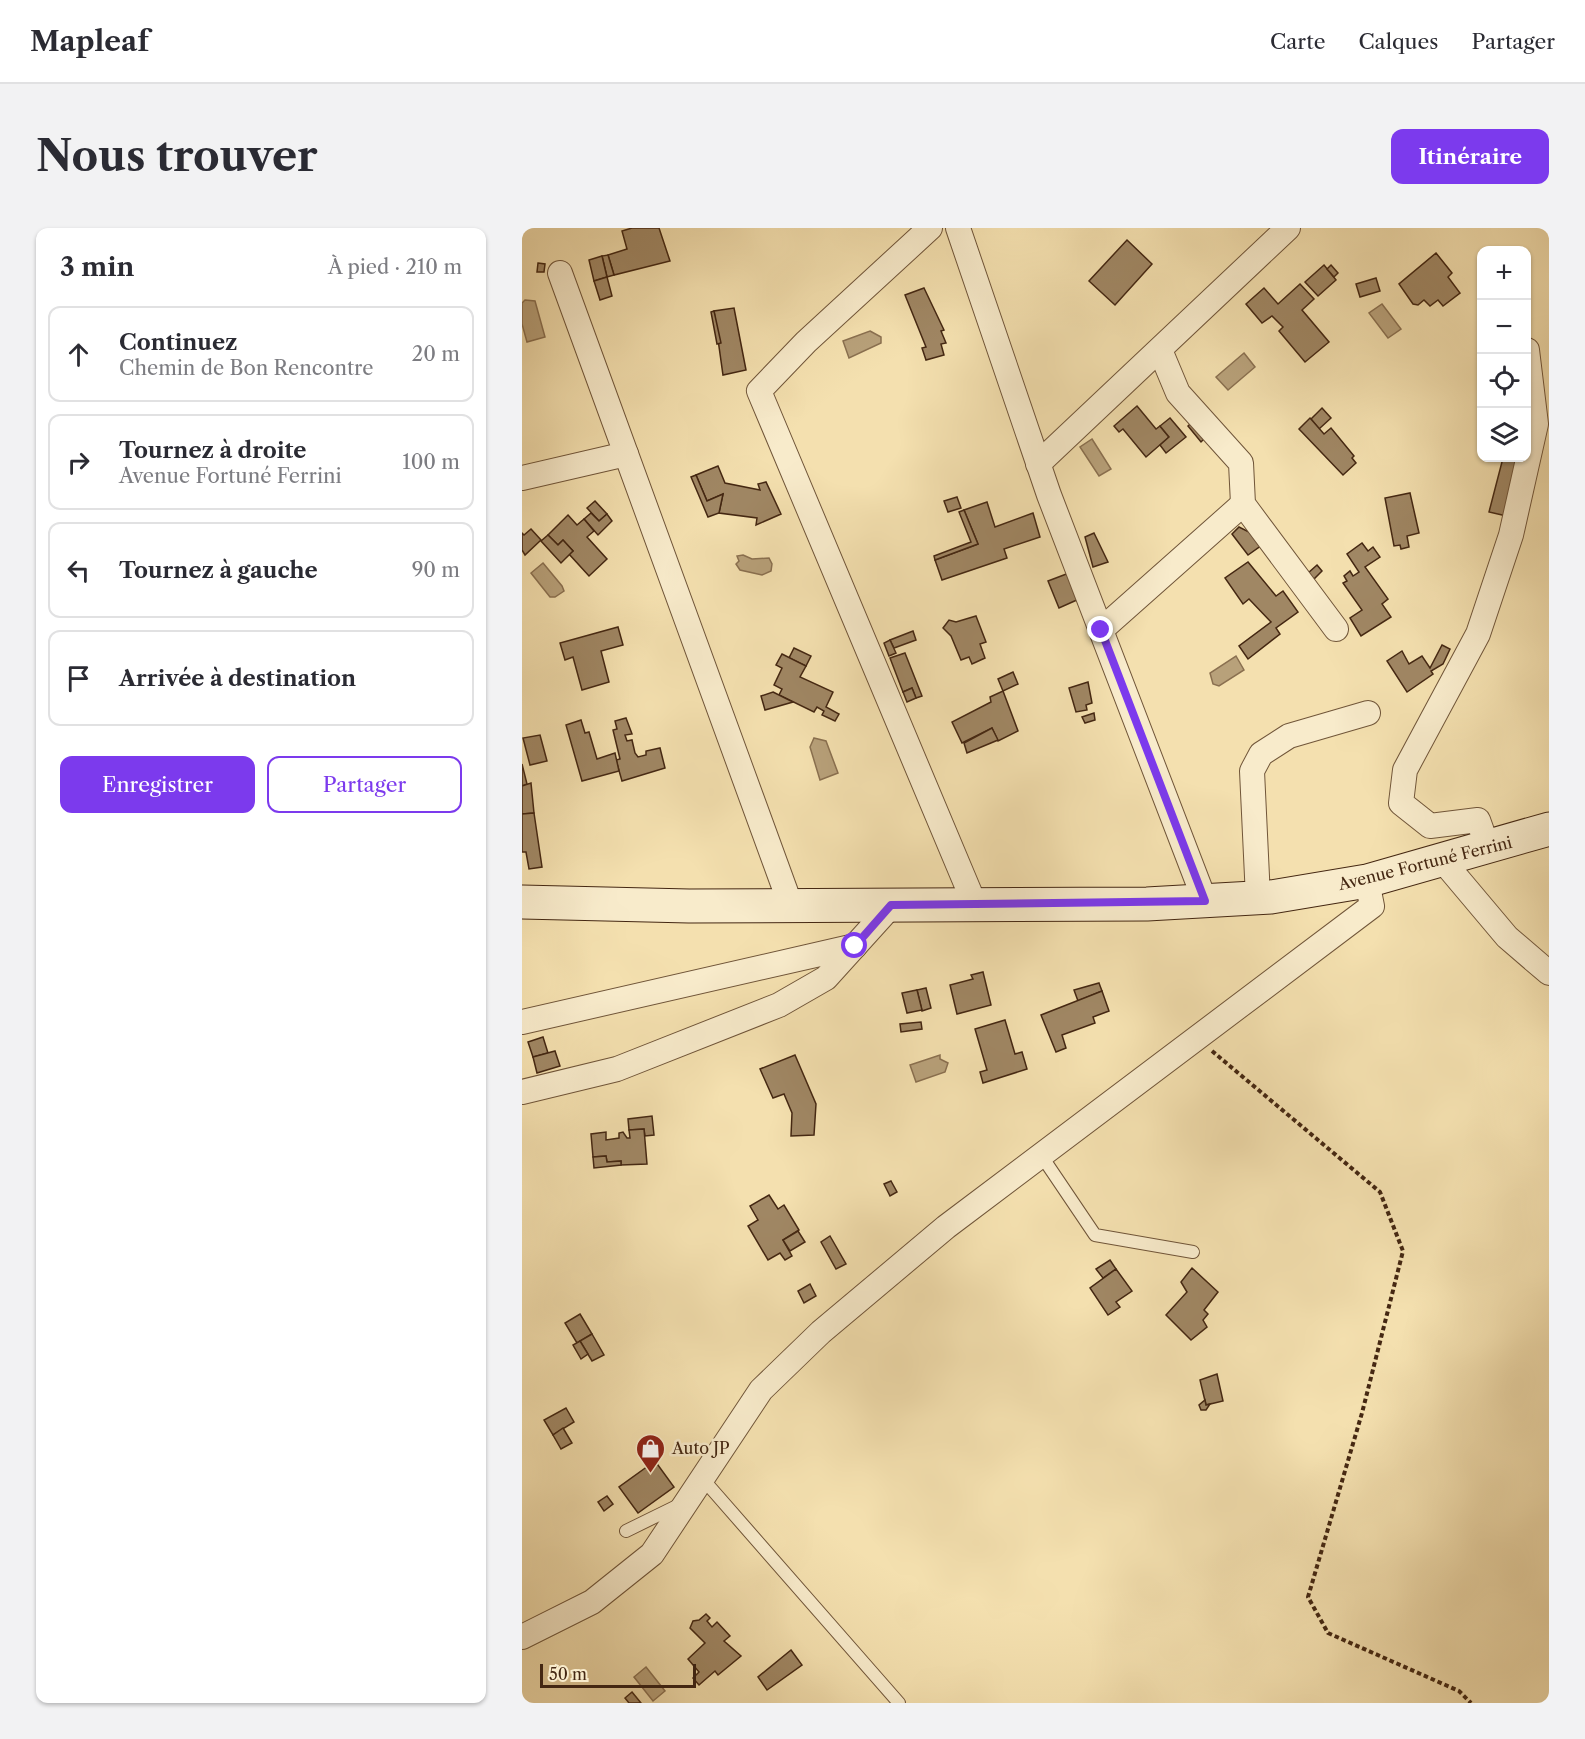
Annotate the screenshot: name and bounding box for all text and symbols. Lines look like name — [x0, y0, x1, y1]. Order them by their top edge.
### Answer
text: Mapleaf — [30, 24, 149, 58]
text: Carte — [1270, 29, 1325, 54]
text: Calques — [1358, 29, 1438, 54]
text: Partager — [1471, 29, 1555, 54]
button: Itinéraire — [1391, 129, 1549, 184]
text: Nous trouver — [36, 130, 318, 182]
map controls — [1477, 246, 1531, 462]
button: + — [1477, 246, 1531, 300]
text: 3 min — [60, 251, 134, 283]
text: À pied · 210 m — [328, 255, 462, 279]
button: − — [1477, 300, 1531, 354]
text: Continuez — [119, 329, 238, 356]
icon: ahead — [62, 338, 95, 371]
text: 20 m — [412, 342, 460, 366]
button: locate — [1477, 354, 1531, 408]
text: Chemin de Bon Rencontre — [119, 356, 373, 380]
button: layers — [1477, 408, 1531, 462]
text: Tournez à droite — [119, 437, 306, 464]
icon: right — [62, 446, 95, 479]
text: 100 m — [402, 450, 460, 474]
text: Avenue Fortuné Ferrini — [119, 464, 342, 488]
icon: left — [62, 554, 95, 587]
text: Tournez à gauche — [119, 557, 318, 584]
text: 90 m — [412, 558, 460, 582]
route end — [1087, 616, 1113, 642]
icon: arrive — [62, 662, 95, 695]
text: Arrivée à destination — [119, 665, 356, 692]
button: Enregistrer — [60, 756, 255, 813]
button: Partager — [267, 756, 462, 813]
street label: Avenue Fortuné Ferrini — [1335, 832, 1514, 894]
route start — [841, 932, 867, 958]
shop icon: Auto JP — [635, 1432, 667, 1474]
place label: Auto JP — [671, 1438, 730, 1458]
scale bar — [540, 1661, 696, 1688]
text: 50 m — [549, 1664, 587, 1684]

